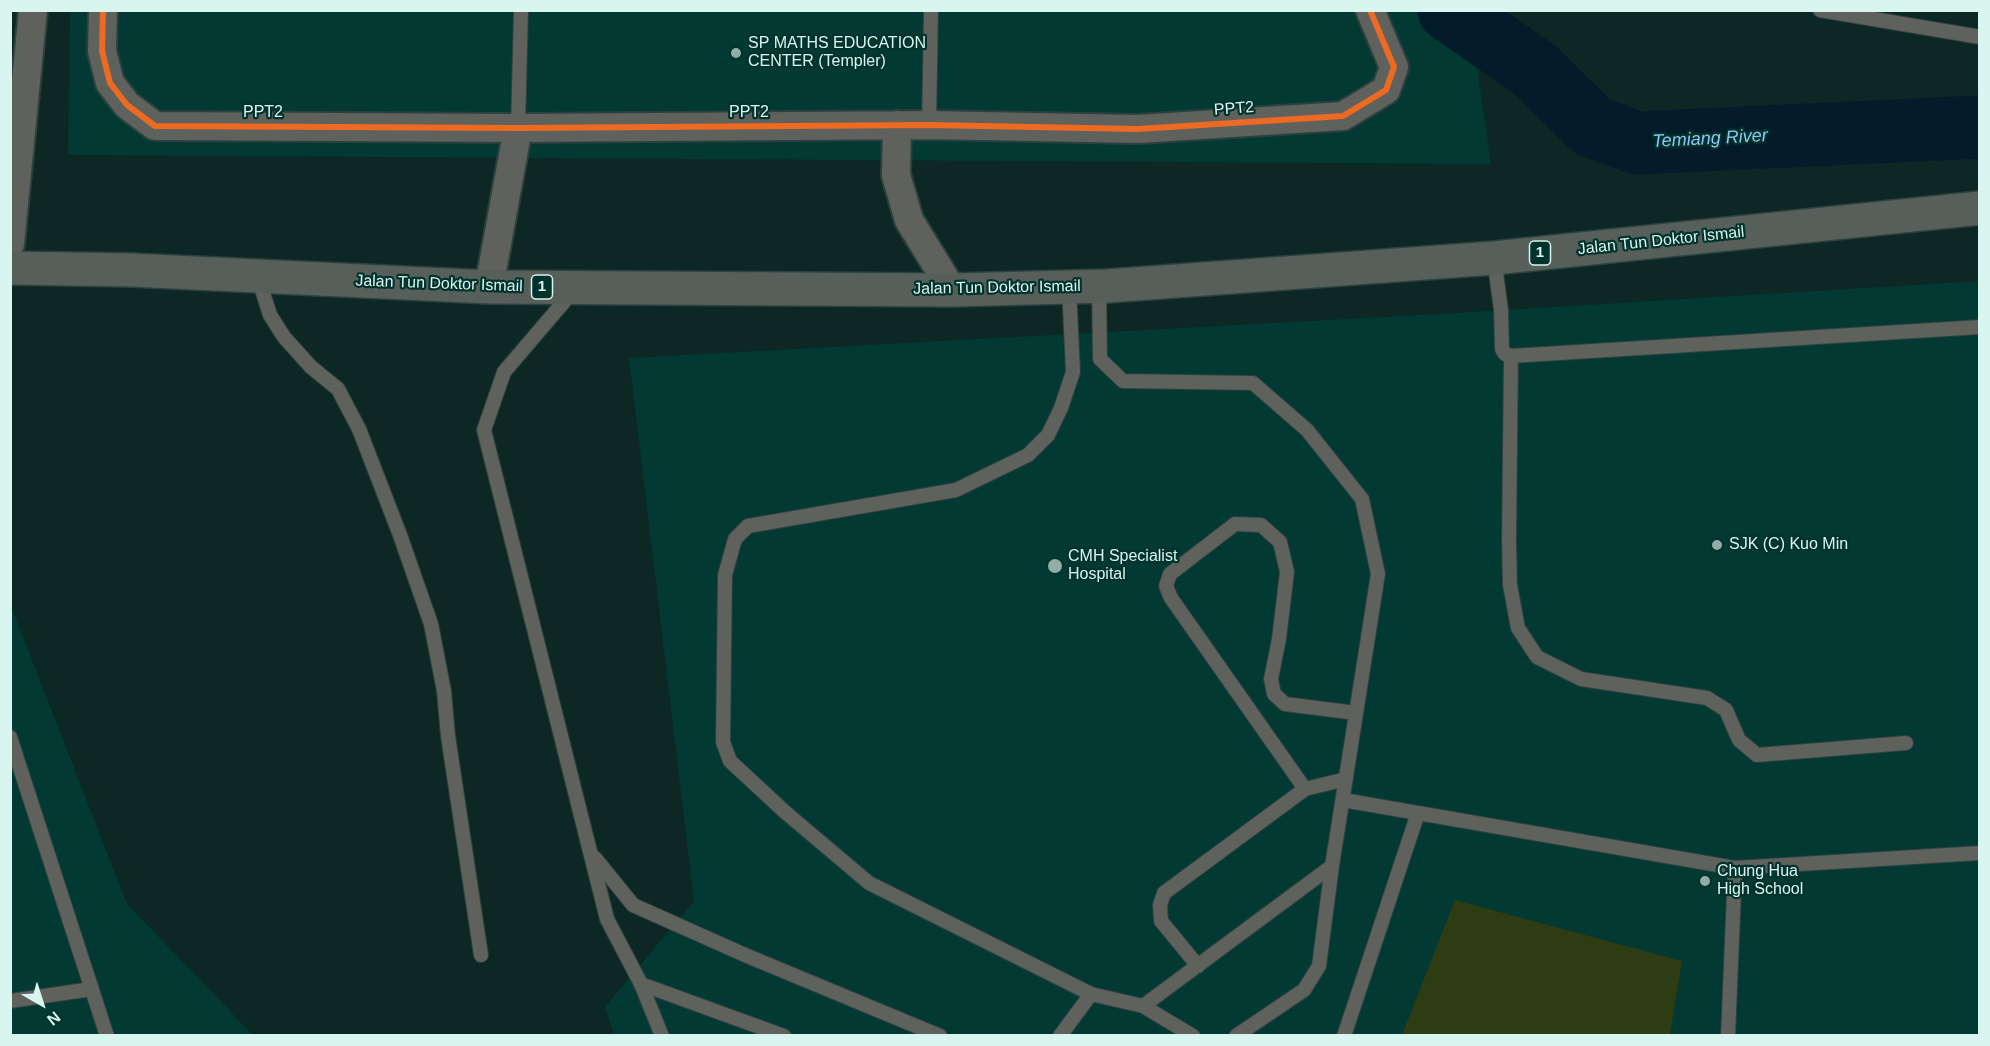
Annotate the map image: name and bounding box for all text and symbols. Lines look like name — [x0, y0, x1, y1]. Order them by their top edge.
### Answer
place label: SP MATHS EDUCATION CENTER (Templer) — [748, 34, 926, 72]
marker: SP MATHS EDUCATION CENTER (Templer) — [729, 46, 743, 60]
street label: PPT2 — [1213, 98, 1255, 120]
street label: PPT2 — [243, 103, 283, 123]
street label: PPT2 — [729, 103, 769, 123]
water label: Temiang River — [1652, 125, 1768, 153]
street label: Jalan Tun Doktor Ismail — [1577, 223, 1745, 259]
road number: 1 — [1530, 241, 1550, 265]
street label: Jalan Tun Doktor Ismail — [355, 271, 523, 297]
road number: 1 — [532, 275, 552, 299]
street label: Jalan Tun Doktor Ismail — [913, 277, 1081, 299]
place label: SJK (C) Kuo Min — [1729, 535, 1848, 555]
marker: SJK (C) Kuo Min — [1710, 538, 1724, 552]
place label: CMH Specialist Hospital — [1068, 547, 1177, 585]
marker: CMH Specialist Hospital — [1046, 557, 1064, 575]
place label: Chung Hua High School — [1717, 862, 1803, 900]
marker: Chung Hua High School — [1698, 874, 1712, 888]
north arrow — [12, 974, 72, 1034]
text: N — [44, 1008, 63, 1029]

